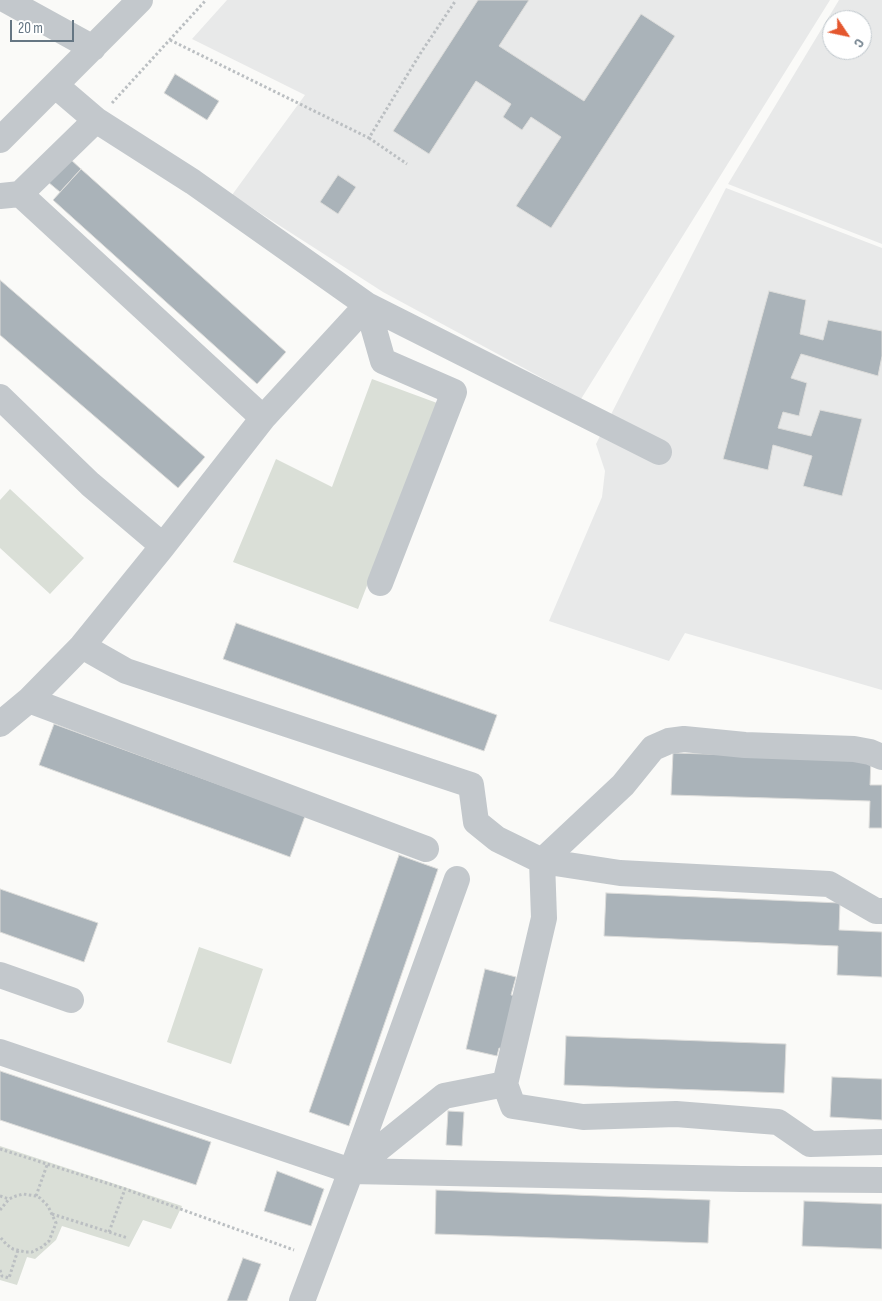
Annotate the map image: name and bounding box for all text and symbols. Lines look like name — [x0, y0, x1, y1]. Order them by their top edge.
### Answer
scale bar — [12, 10, 76, 42]
north arrow — [822, 10, 872, 60]
text: 20 m — [18, 19, 43, 38]
text: С — [850, 35, 868, 51]

